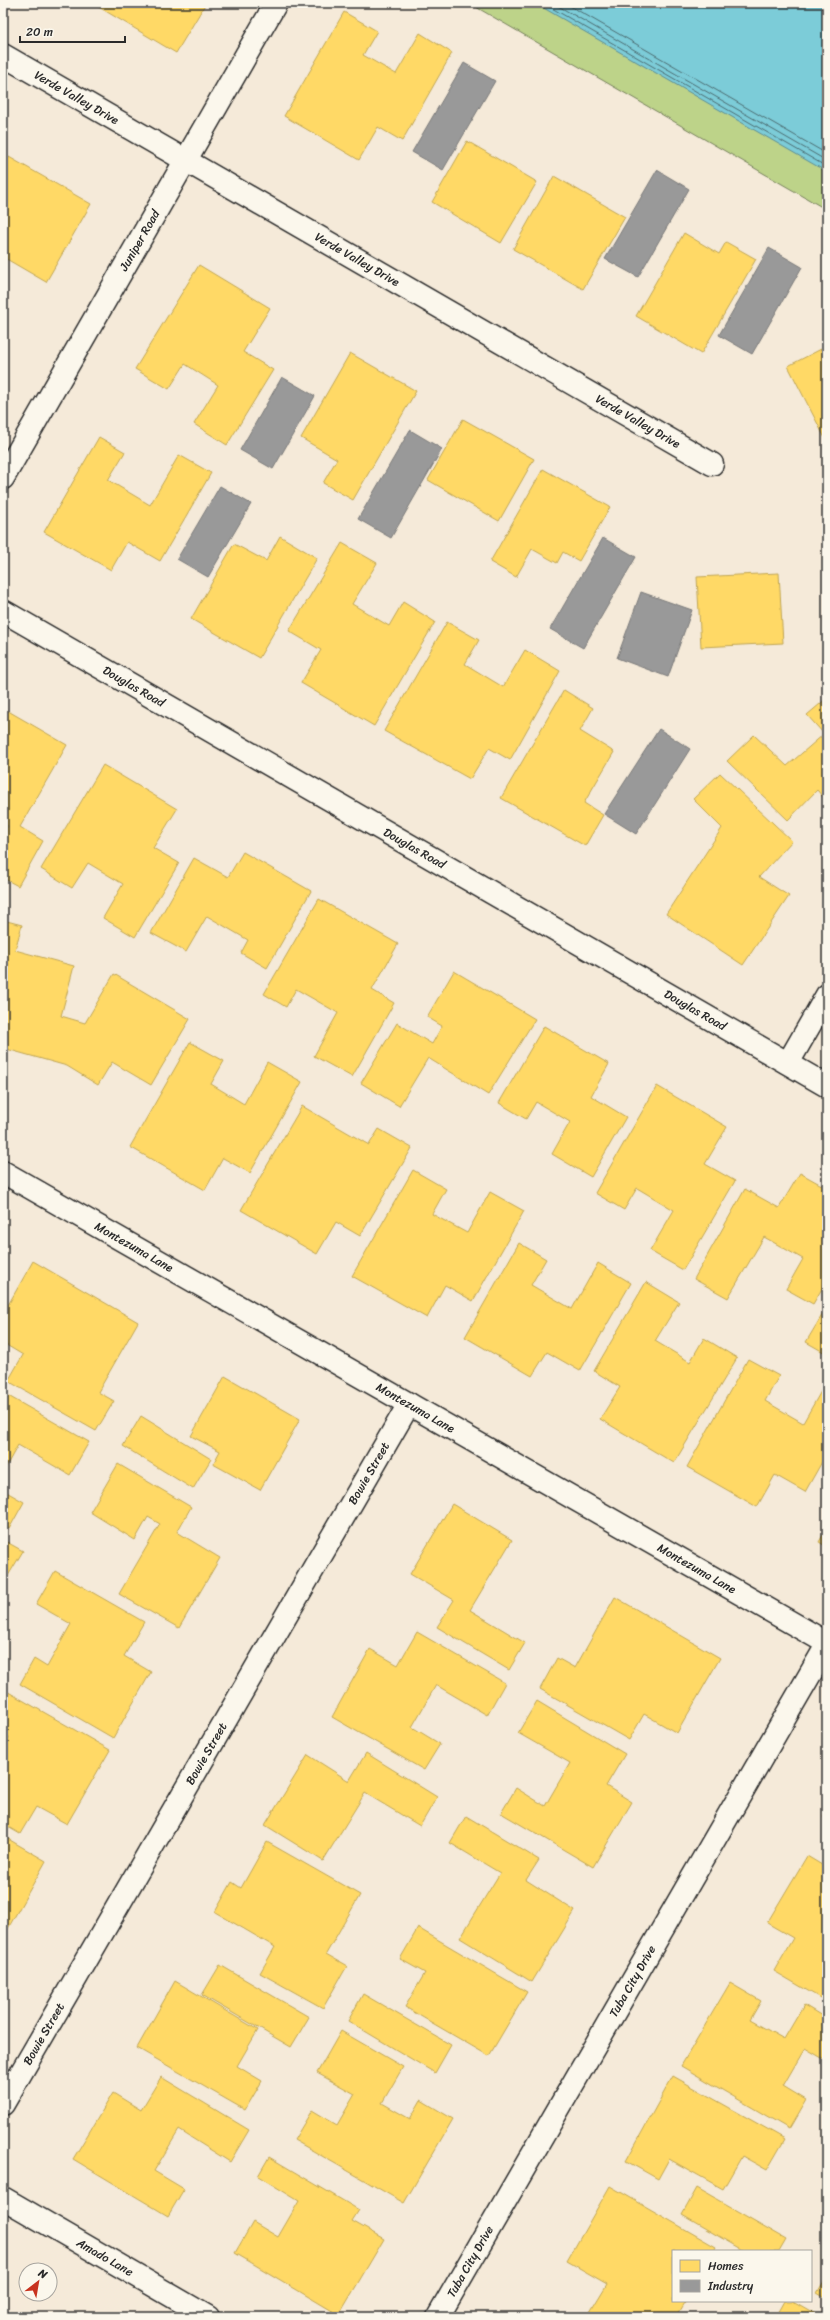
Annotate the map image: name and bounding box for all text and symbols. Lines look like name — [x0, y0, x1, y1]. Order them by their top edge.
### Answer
scale bar — [20, 18, 125, 44]
text: 20 m — [26, 21, 53, 43]
street label: Verde Valley Drive — [30, 64, 124, 131]
street label: Juniper Road — [113, 204, 167, 276]
street label: Verde Valley Drive — [311, 226, 404, 293]
street label: Verde Valley Drive — [591, 388, 685, 455]
street label: Douglas Road — [98, 660, 171, 714]
street label: Douglas Road — [379, 821, 451, 876]
street label: Douglas Road — [660, 983, 732, 1038]
street label: Montezuma Lane — [90, 1216, 178, 1278]
street label: Montezuma Lane — [372, 1376, 459, 1439]
street label: Bowie Street — [342, 1438, 396, 1509]
street label: Montezuma Lane — [653, 1537, 741, 1600]
street label: Bowie Street — [179, 1718, 233, 1789]
street label: Tuba City Drive — [603, 1941, 662, 2021]
street label: Bowie Street — [17, 1998, 71, 2070]
street label: Tuba City Drive — [440, 2221, 500, 2302]
street label: Amado Lane — [71, 2231, 138, 2283]
legend — [672, 2250, 812, 2302]
text: Homes — [708, 2255, 744, 2277]
north arrow — [18, 2262, 58, 2302]
text: N — [34, 2263, 51, 2284]
text: Industry — [707, 2275, 754, 2297]

